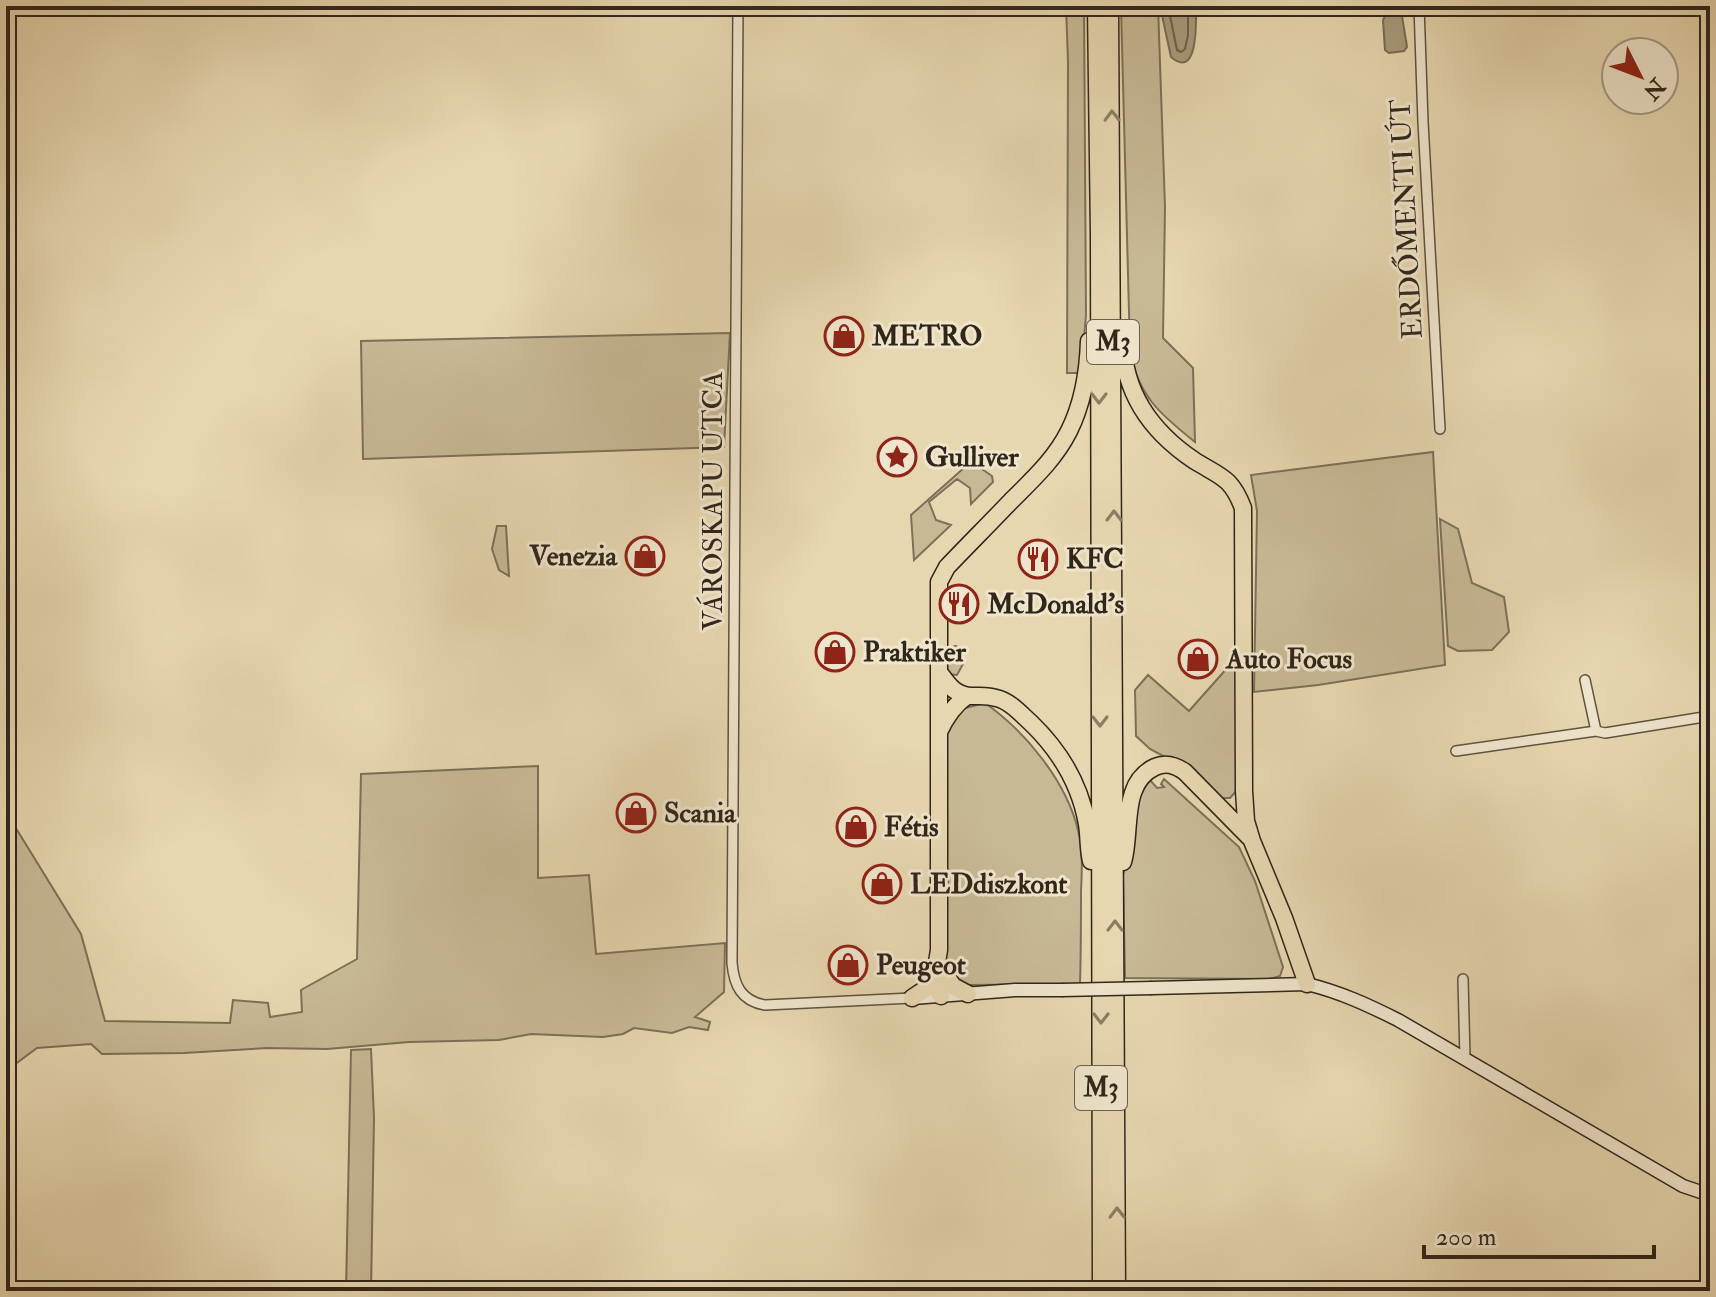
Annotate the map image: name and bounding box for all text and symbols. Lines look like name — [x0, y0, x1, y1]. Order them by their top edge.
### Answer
north arrow — [1600, 36, 1680, 116]
text: N — [1637, 71, 1672, 106]
street label: ERDŐMENTI ÚT — [1383, 98, 1431, 340]
one-way arrow — [1103, 109, 1120, 122]
shop icon: METRO — [823, 315, 865, 357]
place label: METRO — [871, 319, 982, 354]
road number: M3 — [1087, 320, 1139, 364]
street label: VÁROSKAPU UTCA — [696, 371, 731, 631]
one-way arrow — [1090, 392, 1108, 405]
place icon: Gulliver — [876, 436, 918, 478]
place label: Gulliver — [925, 440, 1019, 475]
one-way arrow — [1105, 509, 1123, 522]
shop icon: Venezia — [624, 535, 666, 577]
restaurant icon: KFC — [1017, 538, 1059, 580]
place label: Venezia — [528, 539, 618, 574]
place label: KFC — [1066, 542, 1124, 577]
restaurant icon: McDonald's — [938, 583, 980, 625]
place label: McDonald's — [986, 587, 1125, 622]
shop icon: Praktiker — [814, 631, 856, 673]
place label: Praktiker — [863, 635, 966, 670]
shop icon: Auto Focus — [1177, 638, 1219, 680]
place label: Auto Focus — [1225, 642, 1353, 677]
one-way arrow — [1091, 715, 1109, 728]
shop icon: Scania — [615, 792, 657, 834]
place label: Scania — [664, 796, 737, 831]
shop icon: Fétis — [835, 806, 877, 848]
place label: Fétis — [884, 810, 939, 845]
shop icon: LEDdiszkont — [861, 863, 903, 905]
place label: LEDdiszkont — [910, 867, 1067, 902]
one-way arrow — [1106, 919, 1124, 932]
shop icon: Peugeot — [827, 944, 869, 986]
place label: Peugeot — [876, 948, 966, 983]
one-way arrow — [1092, 1012, 1109, 1025]
road number: M3 — [1075, 1066, 1127, 1110]
one-way arrow — [1108, 1206, 1126, 1219]
scale bar — [1424, 1209, 1654, 1259]
text: 200 m — [1436, 1222, 1497, 1253]

